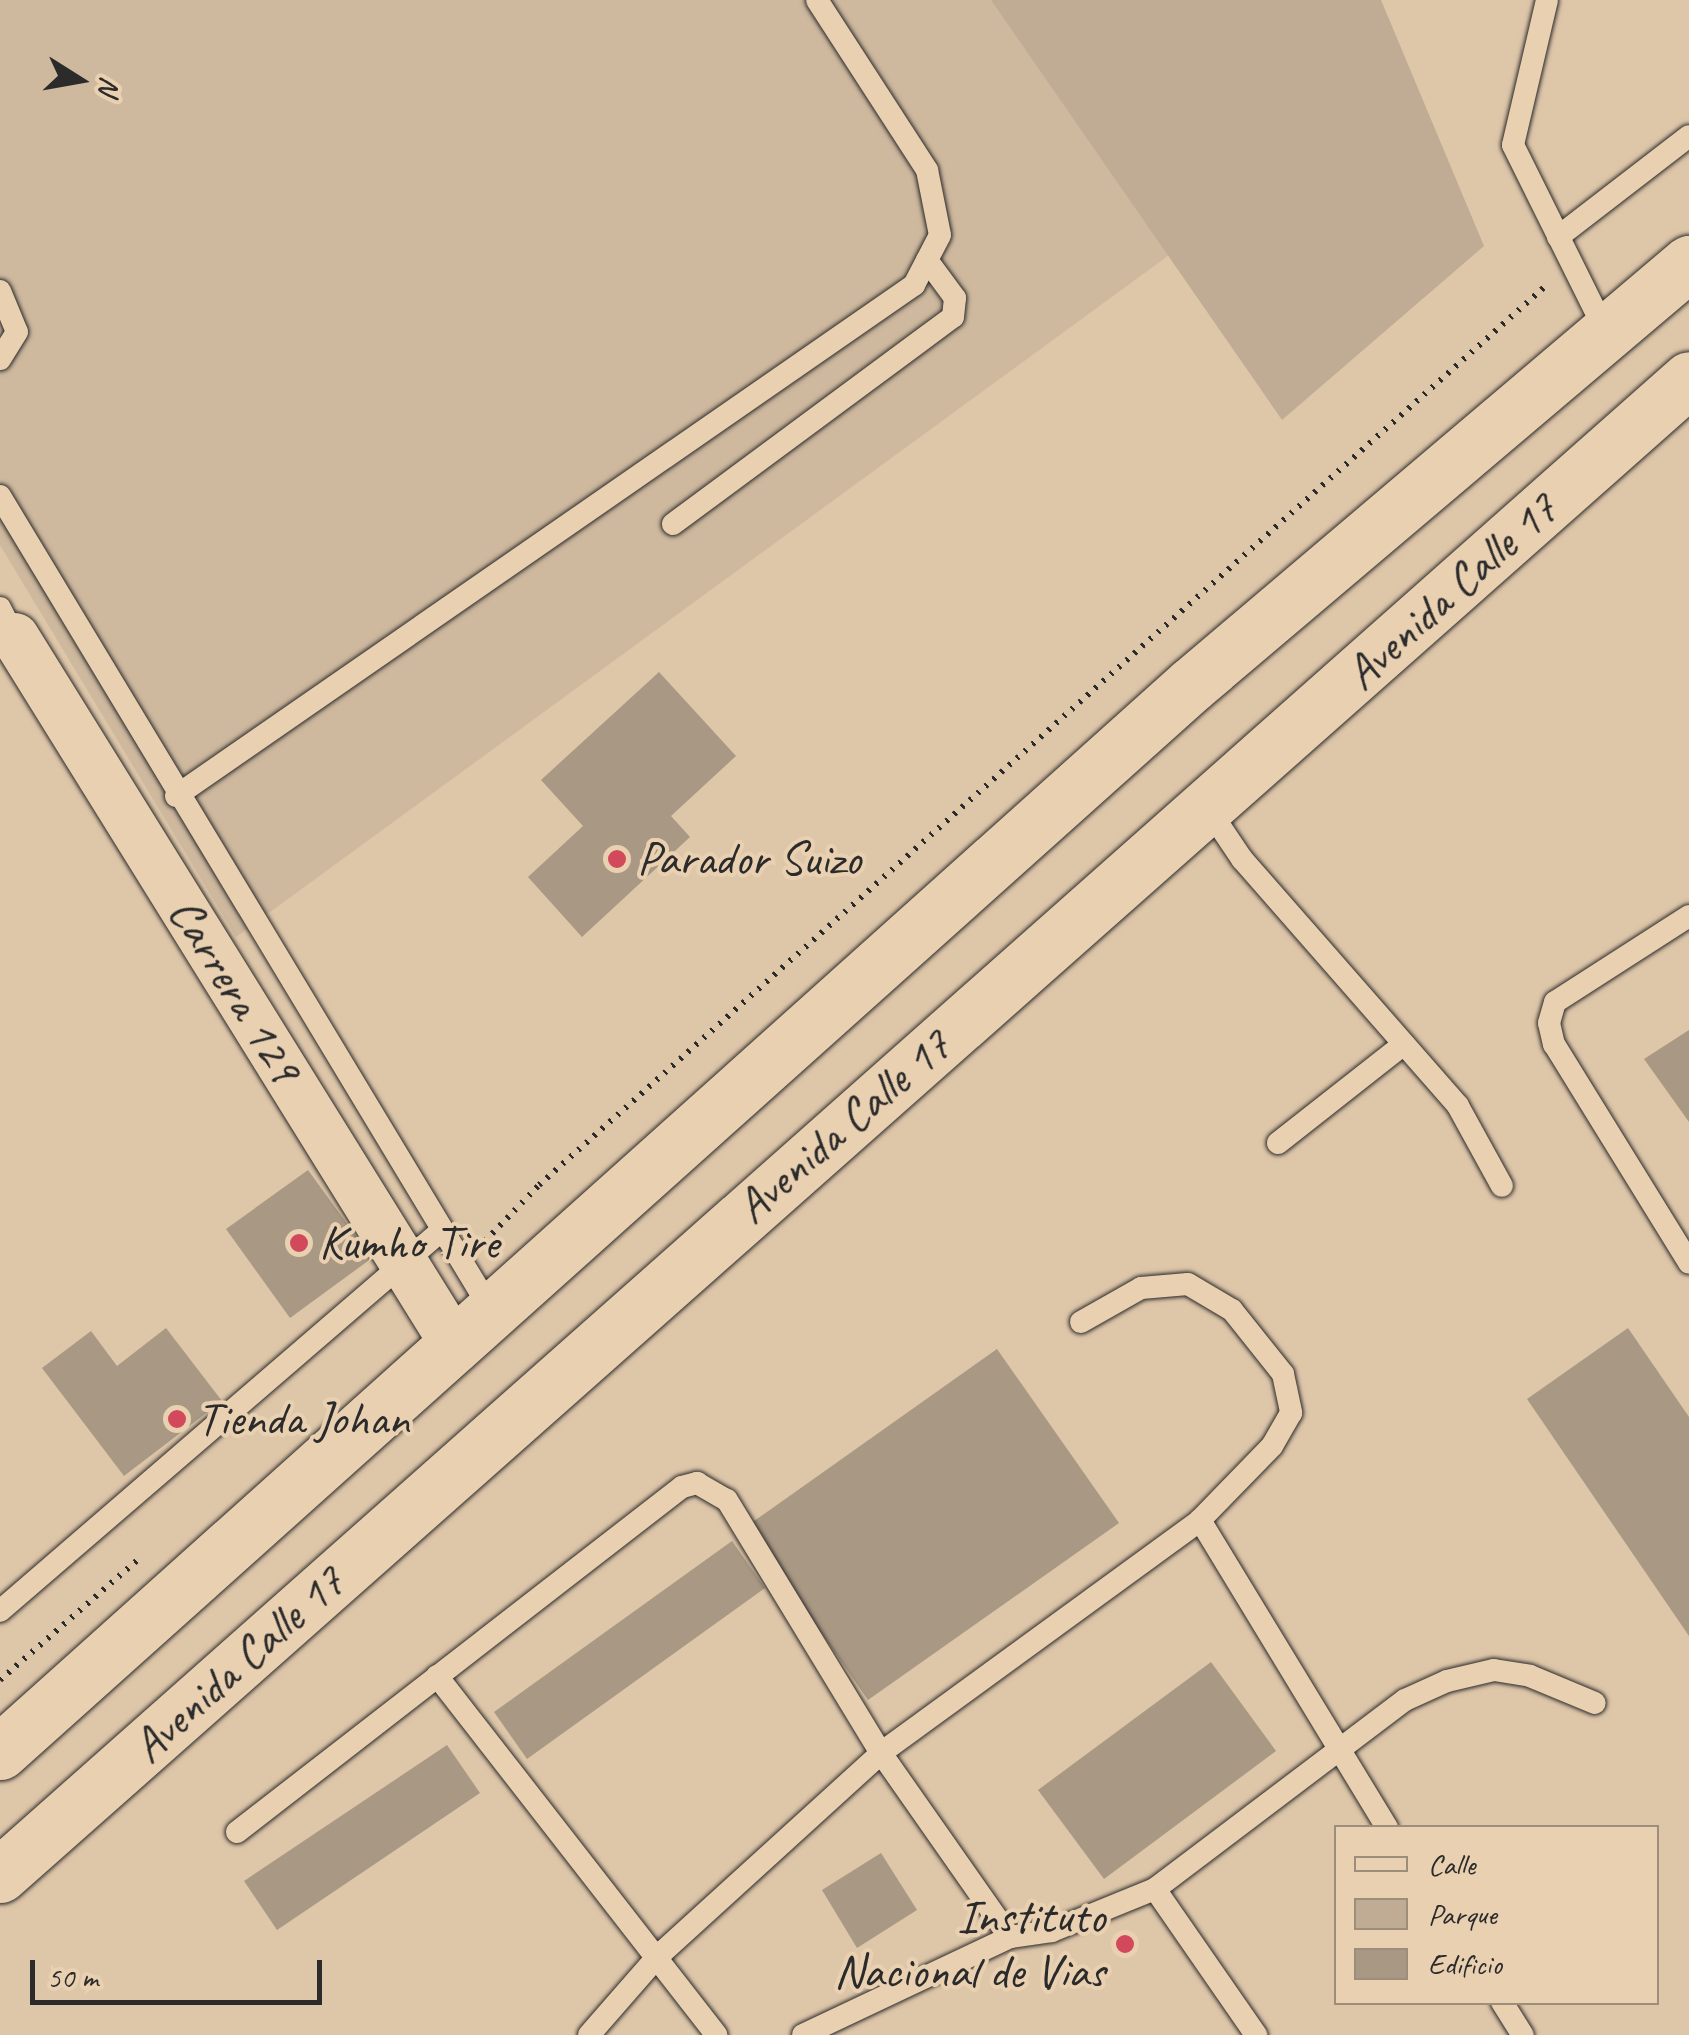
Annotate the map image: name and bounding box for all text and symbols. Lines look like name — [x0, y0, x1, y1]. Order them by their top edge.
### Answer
north arrow — [30, 30, 130, 130]
text: N — [91, 74, 129, 98]
street label: Avenida Calle 17 — [1333, 480, 1569, 702]
place label: Parador Suizo — [637, 830, 861, 888]
marker: Parador Suizo — [606, 848, 628, 870]
street label: Carrera 129 — [156, 887, 314, 1093]
street label: Avenida Calle 17 — [724, 1017, 962, 1235]
place label: Kumho Tire — [319, 1214, 499, 1272]
marker: Kumho Tire — [288, 1232, 310, 1254]
place label: Tienda Johan — [197, 1390, 410, 1448]
marker: Tienda Johan — [166, 1408, 188, 1430]
street label: Avenida Calle 17 — [120, 1553, 356, 1775]
legend — [1334, 1825, 1659, 2005]
text: Calle — [1428, 1845, 1475, 1883]
place label: Instituto Nacional de Vias — [836, 1887, 1105, 2000]
text: Parque — [1428, 1895, 1497, 1933]
marker: Instituto Nacional de Vias — [1114, 1933, 1136, 1955]
scale bar — [35, 1940, 328, 2002]
text: Edificio — [1428, 1945, 1502, 1983]
text: 50 m — [47, 1958, 98, 1996]

